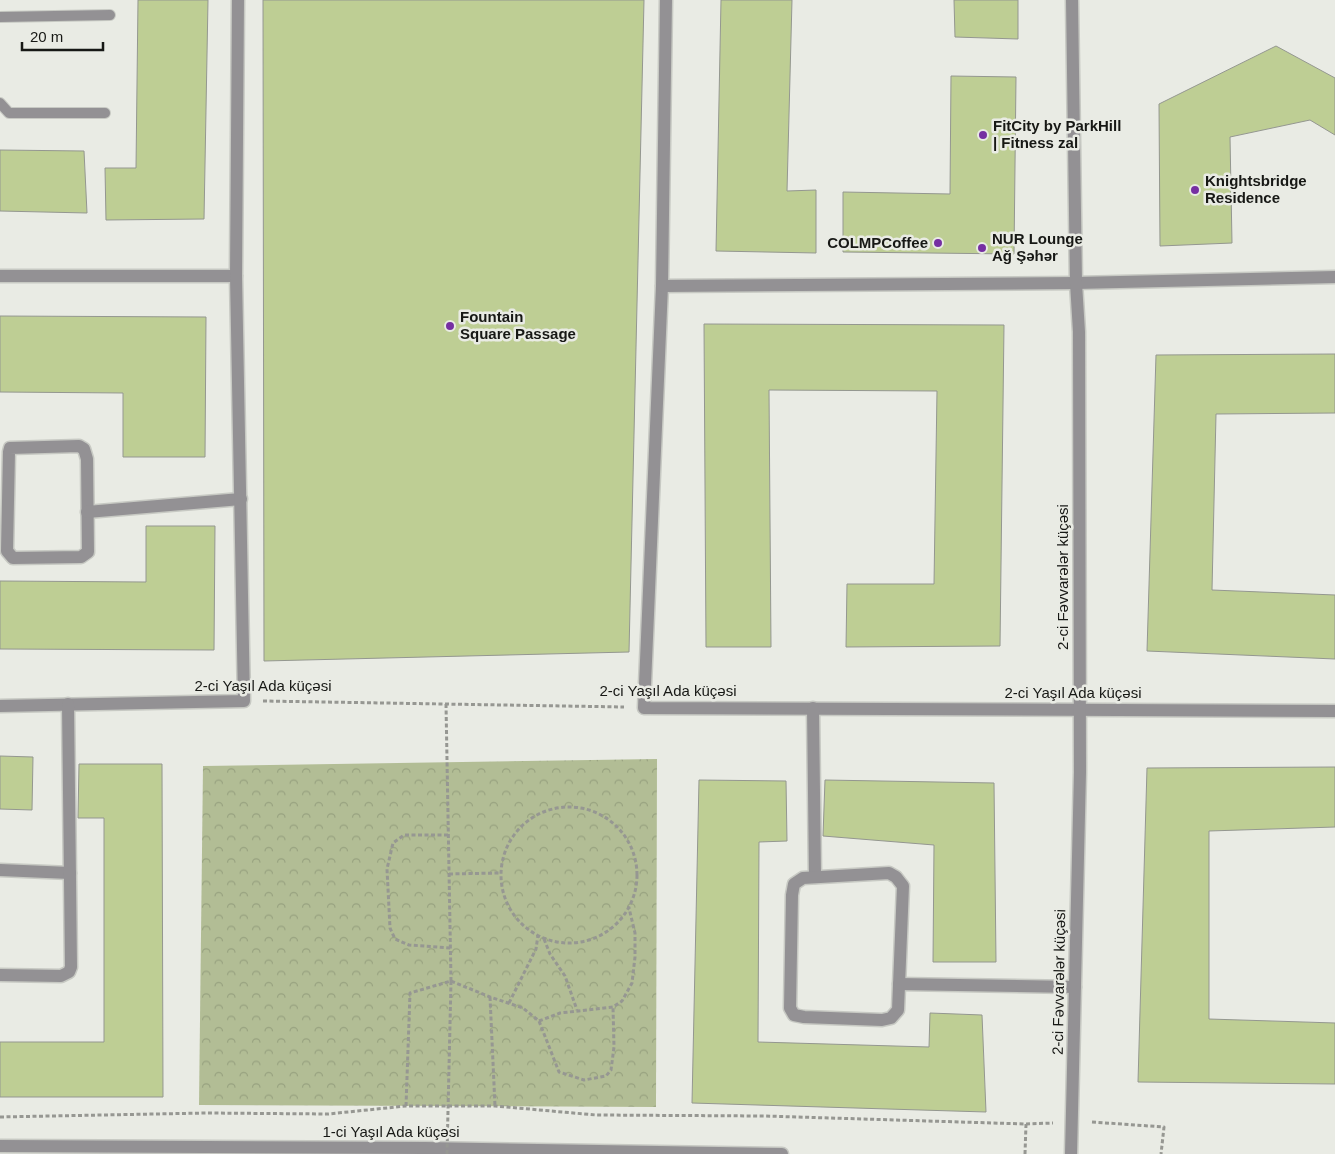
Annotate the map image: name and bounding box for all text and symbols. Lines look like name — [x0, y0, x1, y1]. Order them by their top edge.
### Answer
scale bar — [22, 20, 104, 52]
text: 20 m — [30, 28, 63, 45]
place label: FitCity by ParkHill | Fitness zal — [993, 117, 1121, 151]
marker: FitCity by ParkHill | Fitness zal — [977, 129, 989, 141]
place label: Knightsbridge Residence — [1205, 172, 1307, 206]
marker: Knightsbridge Residence — [1189, 184, 1201, 196]
place label: NUR Lounge Ağ Şəhər — [992, 230, 1083, 264]
place label: COLMPCoffee — [827, 234, 928, 251]
marker: COLMPCoffee — [932, 237, 944, 249]
marker: NUR Lounge Ağ Şəhər — [976, 242, 988, 254]
place label: Fountain Square Passage — [460, 308, 576, 342]
marker: Fountain Square Passage — [444, 320, 456, 332]
street label: 2-ci Fəvvarələr küçəsi — [1054, 504, 1071, 650]
street label: 2-ci Yaşıl Ada küçəsi — [194, 677, 332, 694]
street label: 2-ci Yaşıl Ada küçəsi — [599, 682, 737, 699]
street label: 2-ci Yaşıl Ada küçəsi — [1004, 684, 1142, 701]
street label: 2-ci Fəvvarələr küçəsi — [1049, 909, 1068, 1055]
street label: 1-ci Yaşıl Ada küçəsi — [322, 1123, 460, 1140]

